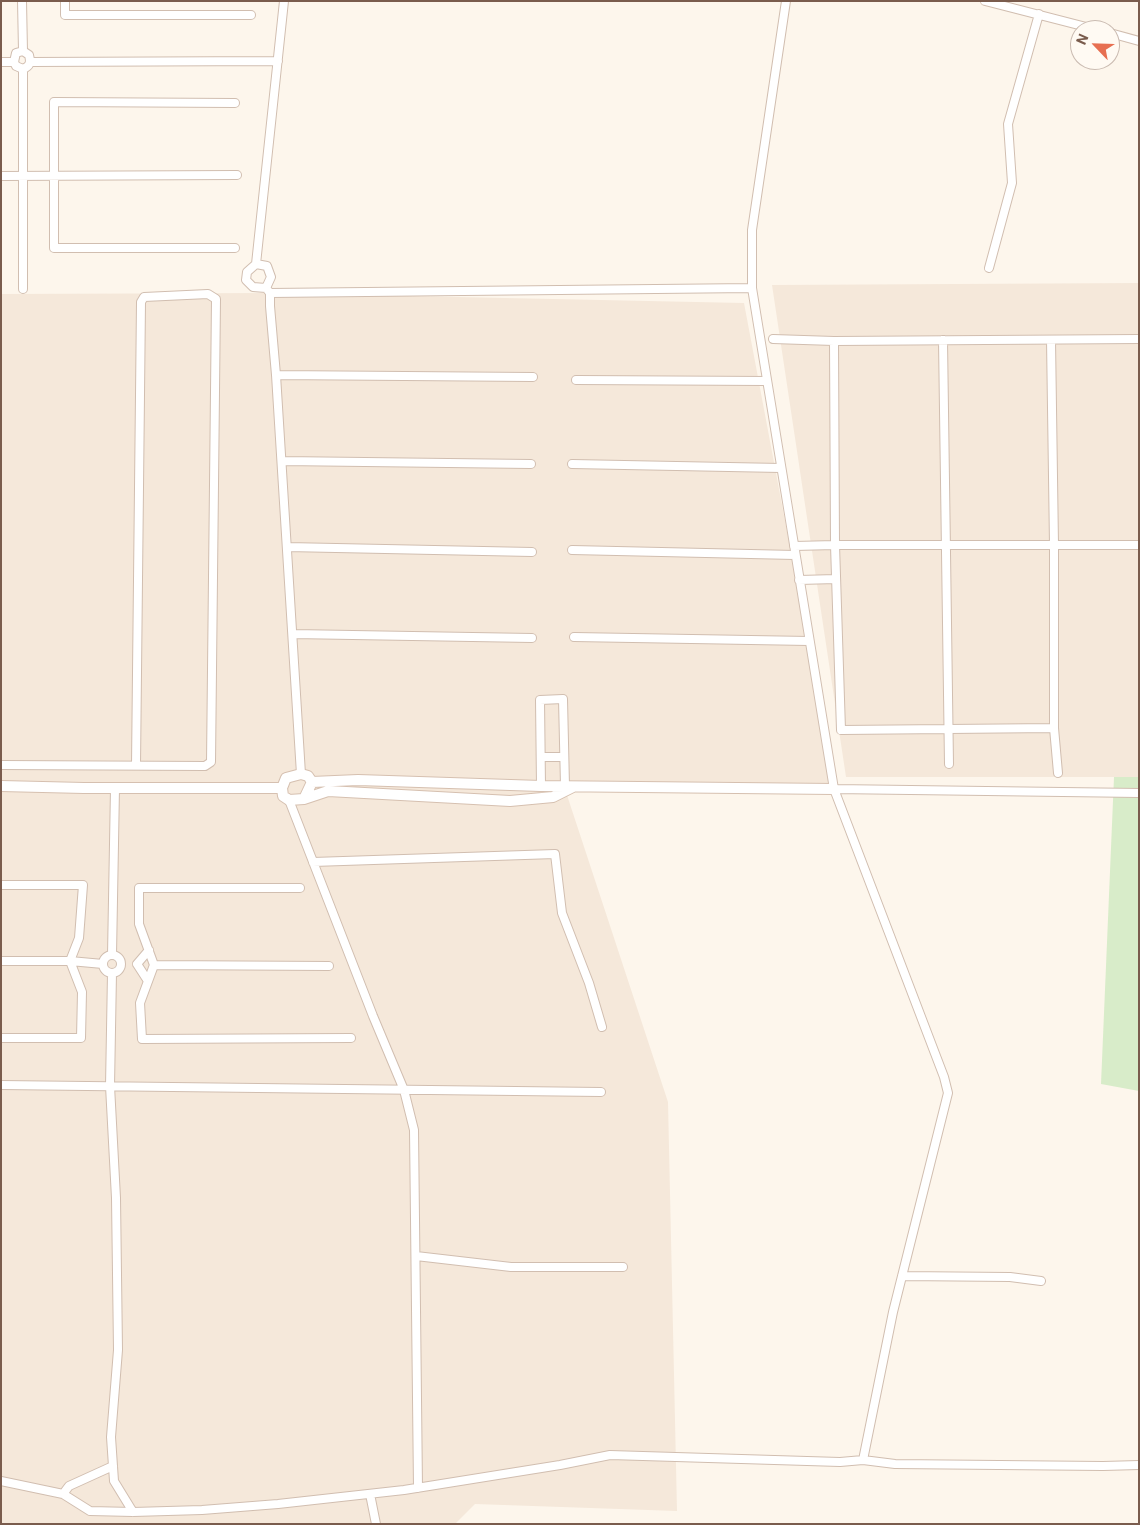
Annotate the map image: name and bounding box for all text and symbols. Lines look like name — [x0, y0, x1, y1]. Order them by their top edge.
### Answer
north arrow — [1070, 20, 1120, 70]
text: N — [1073, 32, 1092, 47]

